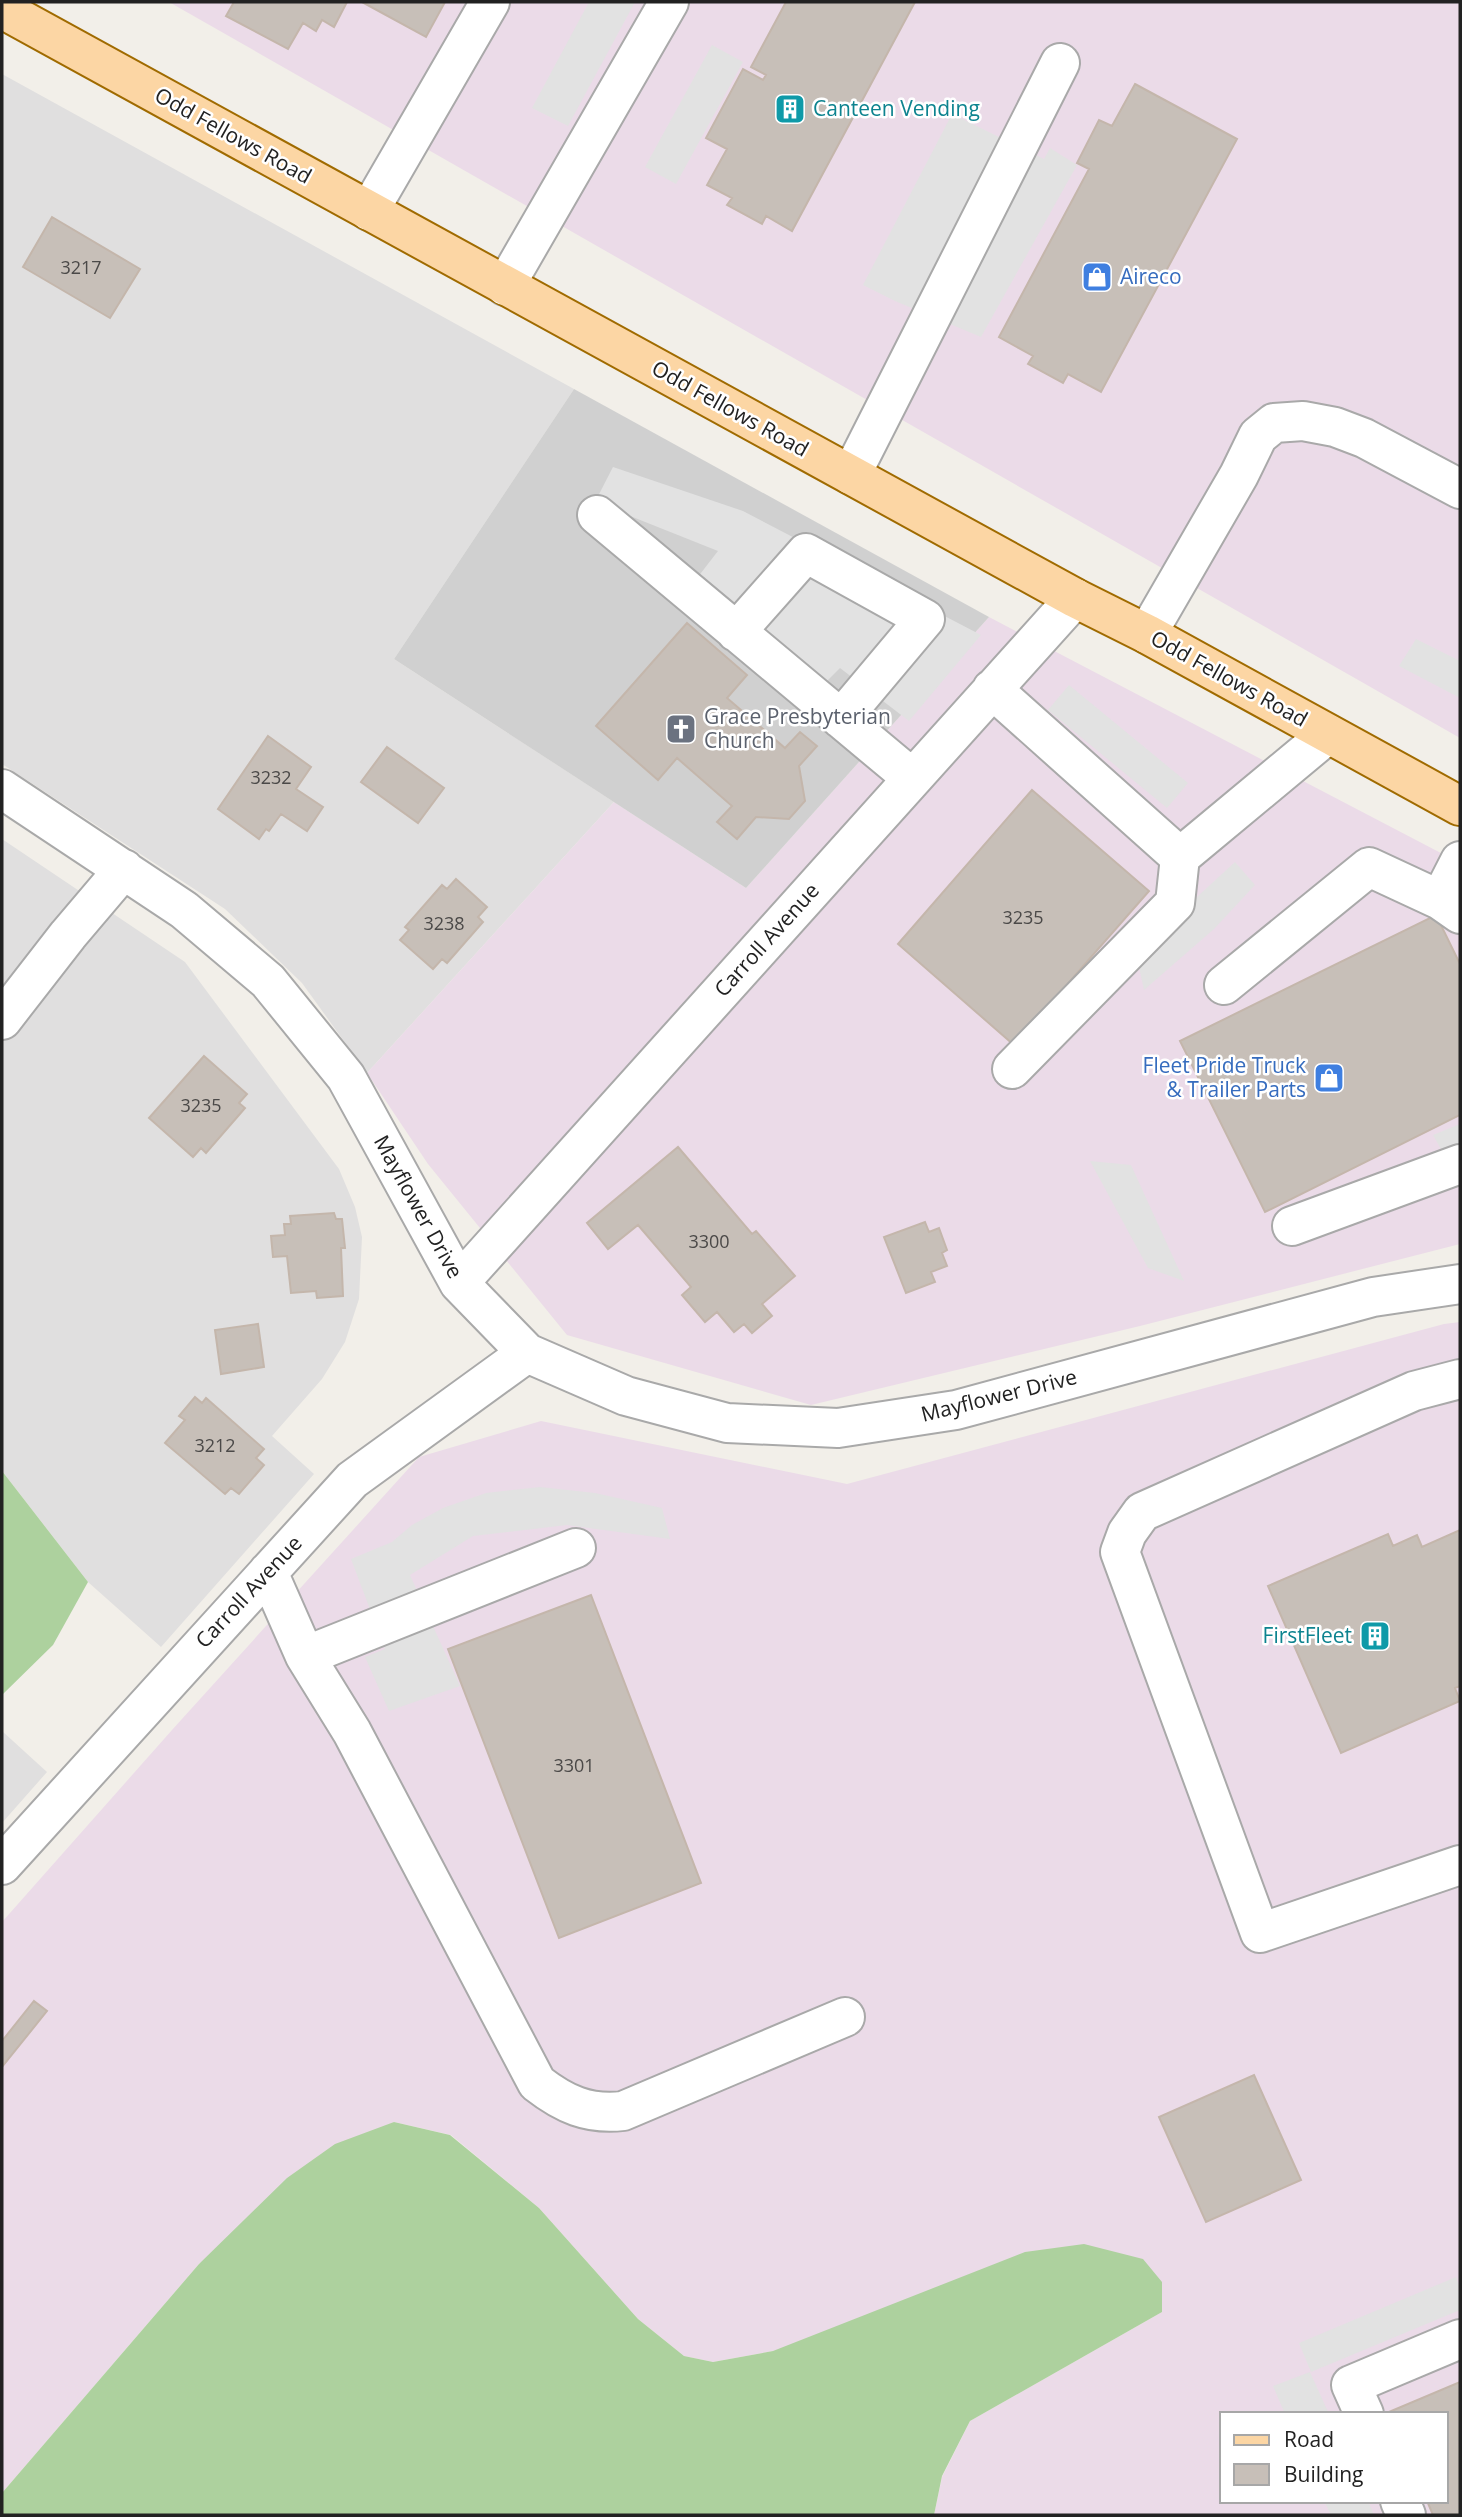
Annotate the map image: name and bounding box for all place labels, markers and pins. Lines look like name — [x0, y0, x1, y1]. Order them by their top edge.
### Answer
building icon: Canteen Vending — [773, 92, 807, 126]
place label: Canteen Vending — [813, 94, 980, 122]
shop icon: Aireco — [1080, 260, 1114, 294]
place label: Aireco — [1120, 262, 1182, 290]
place label: Grace Presbyterian Church — [704, 702, 891, 754]
church icon: Grace Presbyterian Church — [664, 712, 698, 746]
place label: Fleet Pride Truck & Trailer Parts — [1143, 1051, 1306, 1103]
shop icon: Fleet Pride Truck & Trailer Parts — [1312, 1061, 1346, 1095]
building icon: FirstFleet — [1358, 1619, 1392, 1653]
place label: FirstFleet — [1263, 1621, 1352, 1649]

